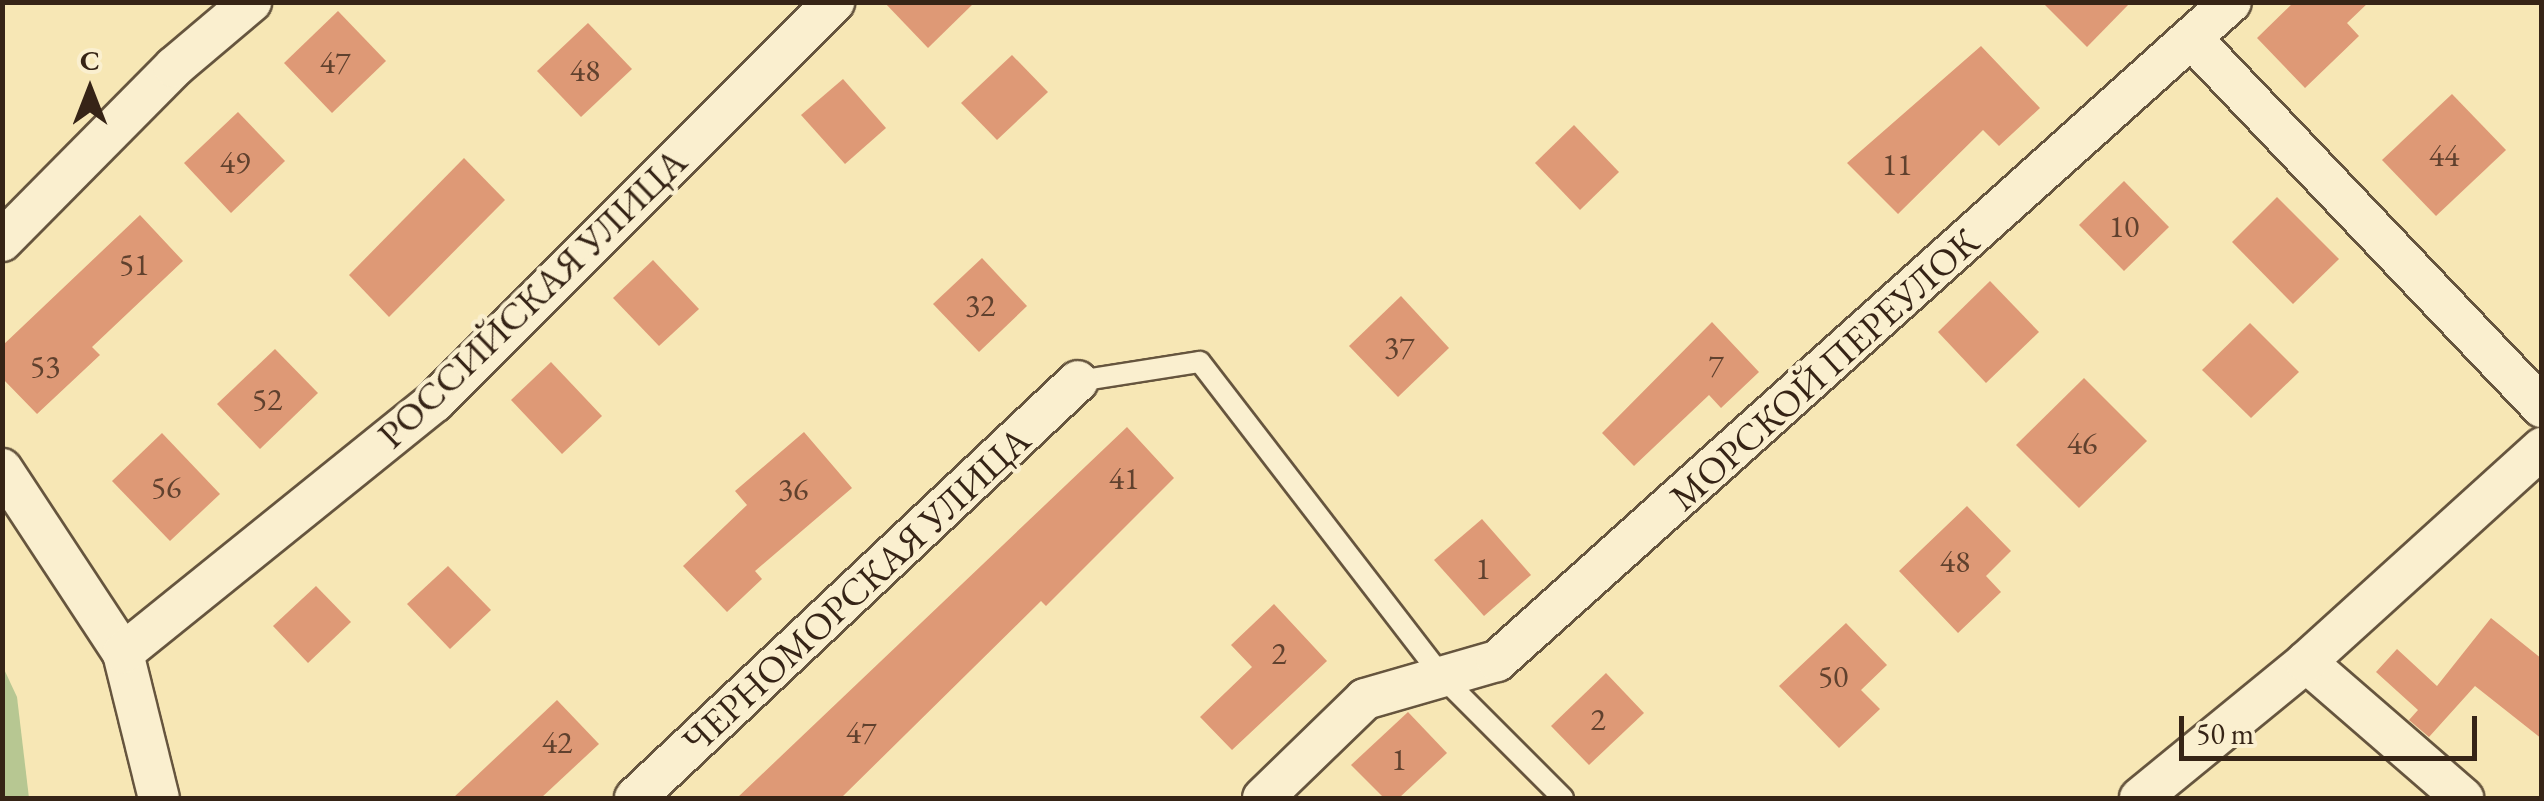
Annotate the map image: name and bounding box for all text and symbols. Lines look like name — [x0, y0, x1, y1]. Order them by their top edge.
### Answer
north arrow — [40, 40, 140, 140]
text: С — [80, 42, 100, 78]
house number: 47 — [320, 43, 350, 81]
house number: 48 — [570, 51, 600, 89]
house number: 44 — [2429, 136, 2459, 174]
street label: РОССИЙСКАЯ УЛИЦА — [368, 139, 696, 457]
house number: 49 — [220, 143, 250, 181]
house number: 11 — [1882, 145, 1912, 183]
house number: 10 — [2109, 207, 2139, 245]
street label: МОРСКОЙ ПЕРЕУЛОК — [1660, 218, 1988, 520]
house number: 51 — [119, 245, 149, 283]
house number: 32 — [965, 286, 995, 324]
house number: 37 — [1384, 328, 1414, 366]
house number: 7 — [1708, 346, 1724, 384]
house number: 53 — [30, 347, 60, 385]
house number: 52 — [252, 380, 282, 418]
street label: ЧЕРНОМОРСКАЯ УЛИЦА — [673, 417, 1039, 763]
house number: 46 — [2067, 424, 2097, 462]
house number: 41 — [1109, 459, 1139, 497]
house number: 56 — [151, 468, 181, 506]
house number: 36 — [778, 470, 808, 508]
house number: 48 — [1940, 542, 1970, 580]
house number: 1 — [1475, 549, 1491, 587]
house number: 2 — [1271, 634, 1287, 672]
house number: 50 — [1818, 657, 1848, 695]
scale bar — [2184, 696, 2482, 758]
house number: 2 — [1590, 700, 1606, 738]
house number: 47 — [846, 713, 876, 751]
text: 50 m — [2196, 714, 2254, 753]
house number: 42 — [542, 723, 572, 761]
house number: 1 — [1391, 740, 1407, 778]

